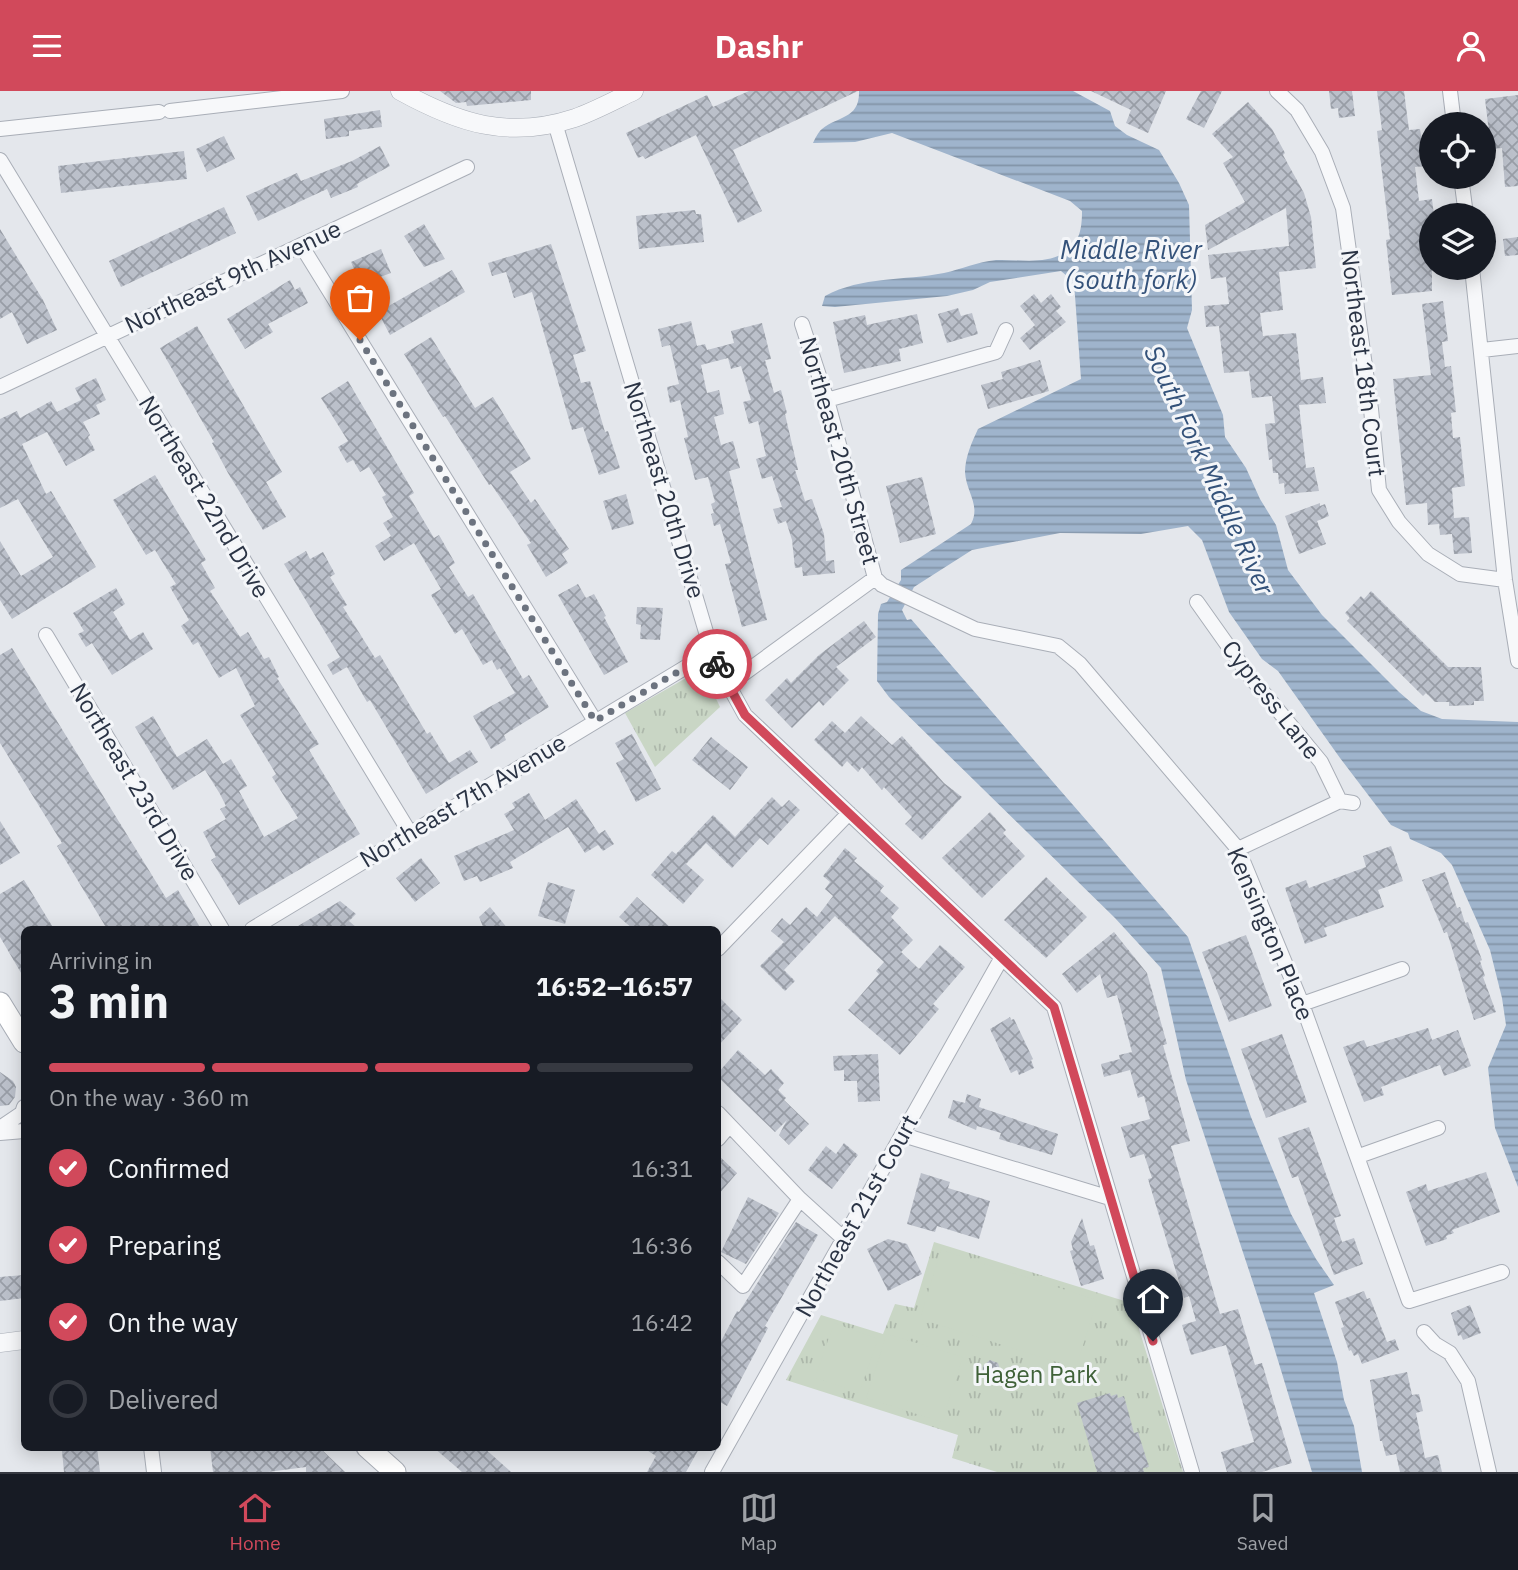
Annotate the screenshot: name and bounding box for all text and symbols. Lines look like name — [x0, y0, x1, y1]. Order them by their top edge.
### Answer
text: Dashr — [715, 25, 803, 67]
icon: menu — [28, 27, 66, 65]
icon: person — [1452, 27, 1490, 65]
map controls — [1419, 112, 1496, 280]
button: locate — [1419, 112, 1496, 189]
button: layers — [1419, 203, 1496, 280]
street label: Northeast 9th Avenue — [119, 212, 346, 340]
water label: Middle River (south fork) — [1060, 232, 1204, 296]
street label: Northeast 18th Court — [1334, 247, 1394, 478]
pin — [330, 268, 390, 340]
icon: bag — [341, 279, 379, 317]
street label: Northeast 20th Street — [792, 333, 888, 568]
water label: South Fork Middle River — [1137, 339, 1283, 601]
street label: Northeast 20th Drive — [617, 377, 713, 602]
street label: Northeast 22nd Drive — [132, 389, 278, 604]
courier — [682, 629, 752, 699]
street label: Cypress Lane — [1215, 633, 1328, 766]
icon: bike — [698, 645, 736, 683]
street label: Northeast 23rd Drive — [63, 676, 207, 886]
street label: Northeast 7th Avenue — [353, 726, 572, 874]
street label: Kensington Place — [1220, 842, 1322, 1025]
text: Arriving in — [49, 945, 153, 975]
text: 16:52–16:57 — [536, 969, 693, 1003]
text: 3 min — [49, 971, 169, 1031]
text: On the way · 360 m — [49, 1082, 249, 1112]
street label: Northeast 21st Court — [787, 1109, 925, 1322]
icon: check — [49, 1149, 87, 1187]
text: Confirmed — [108, 1151, 230, 1185]
text: 16:31 — [631, 1153, 693, 1183]
icon: check — [49, 1226, 87, 1264]
text: Preparing — [108, 1228, 221, 1262]
text: 16:36 — [631, 1230, 693, 1260]
pin — [1123, 1269, 1183, 1341]
icon: home — [1134, 1280, 1172, 1318]
icon: check — [49, 1303, 87, 1341]
text: On the way — [108, 1305, 238, 1339]
text: 16:42 — [631, 1307, 693, 1337]
park label: Hagen Park — [974, 1358, 1098, 1390]
text: Delivered — [108, 1382, 219, 1416]
tab: Home — [230, 1489, 281, 1555]
tab: Map — [740, 1489, 778, 1555]
tab: Saved — [1237, 1489, 1288, 1555]

